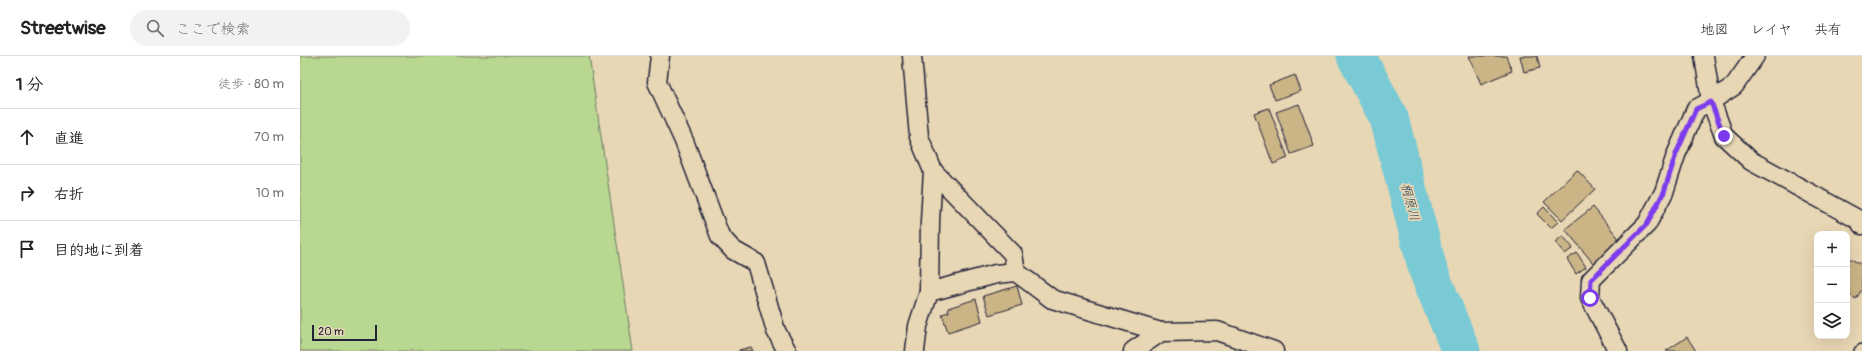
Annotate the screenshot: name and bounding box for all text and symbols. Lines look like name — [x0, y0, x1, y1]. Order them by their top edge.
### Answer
search box — [130, 10, 410, 46]
text: Streetwise — [20, 16, 106, 40]
icon: search — [144, 17, 166, 39]
text: ここで検索 — [176, 20, 251, 39]
text: 地図 — [1701, 21, 1729, 38]
text: レイヤ — [1751, 21, 1792, 38]
text: 共有 — [1814, 21, 1842, 38]
text: 1 分 — [16, 74, 43, 95]
text: 徒歩 · 80 m — [218, 76, 284, 92]
icon: ahead — [16, 126, 38, 148]
route end — [1715, 127, 1733, 145]
text: 直進 — [54, 129, 84, 148]
text: 70 m — [254, 129, 284, 145]
water label: 桐原川 — [1397, 181, 1423, 223]
icon: right — [16, 182, 38, 204]
text: 右折 — [54, 185, 84, 204]
text: 10 m — [256, 185, 284, 201]
map controls — [1814, 231, 1850, 339]
button: + — [1814, 231, 1850, 267]
icon: arrive — [16, 238, 38, 260]
text: 目的地に到着 — [54, 241, 144, 260]
button: − — [1814, 267, 1850, 303]
route start — [1581, 289, 1599, 307]
button: layers — [1814, 303, 1850, 339]
scale bar — [312, 323, 377, 342]
text: 20 m — [318, 325, 344, 338]

